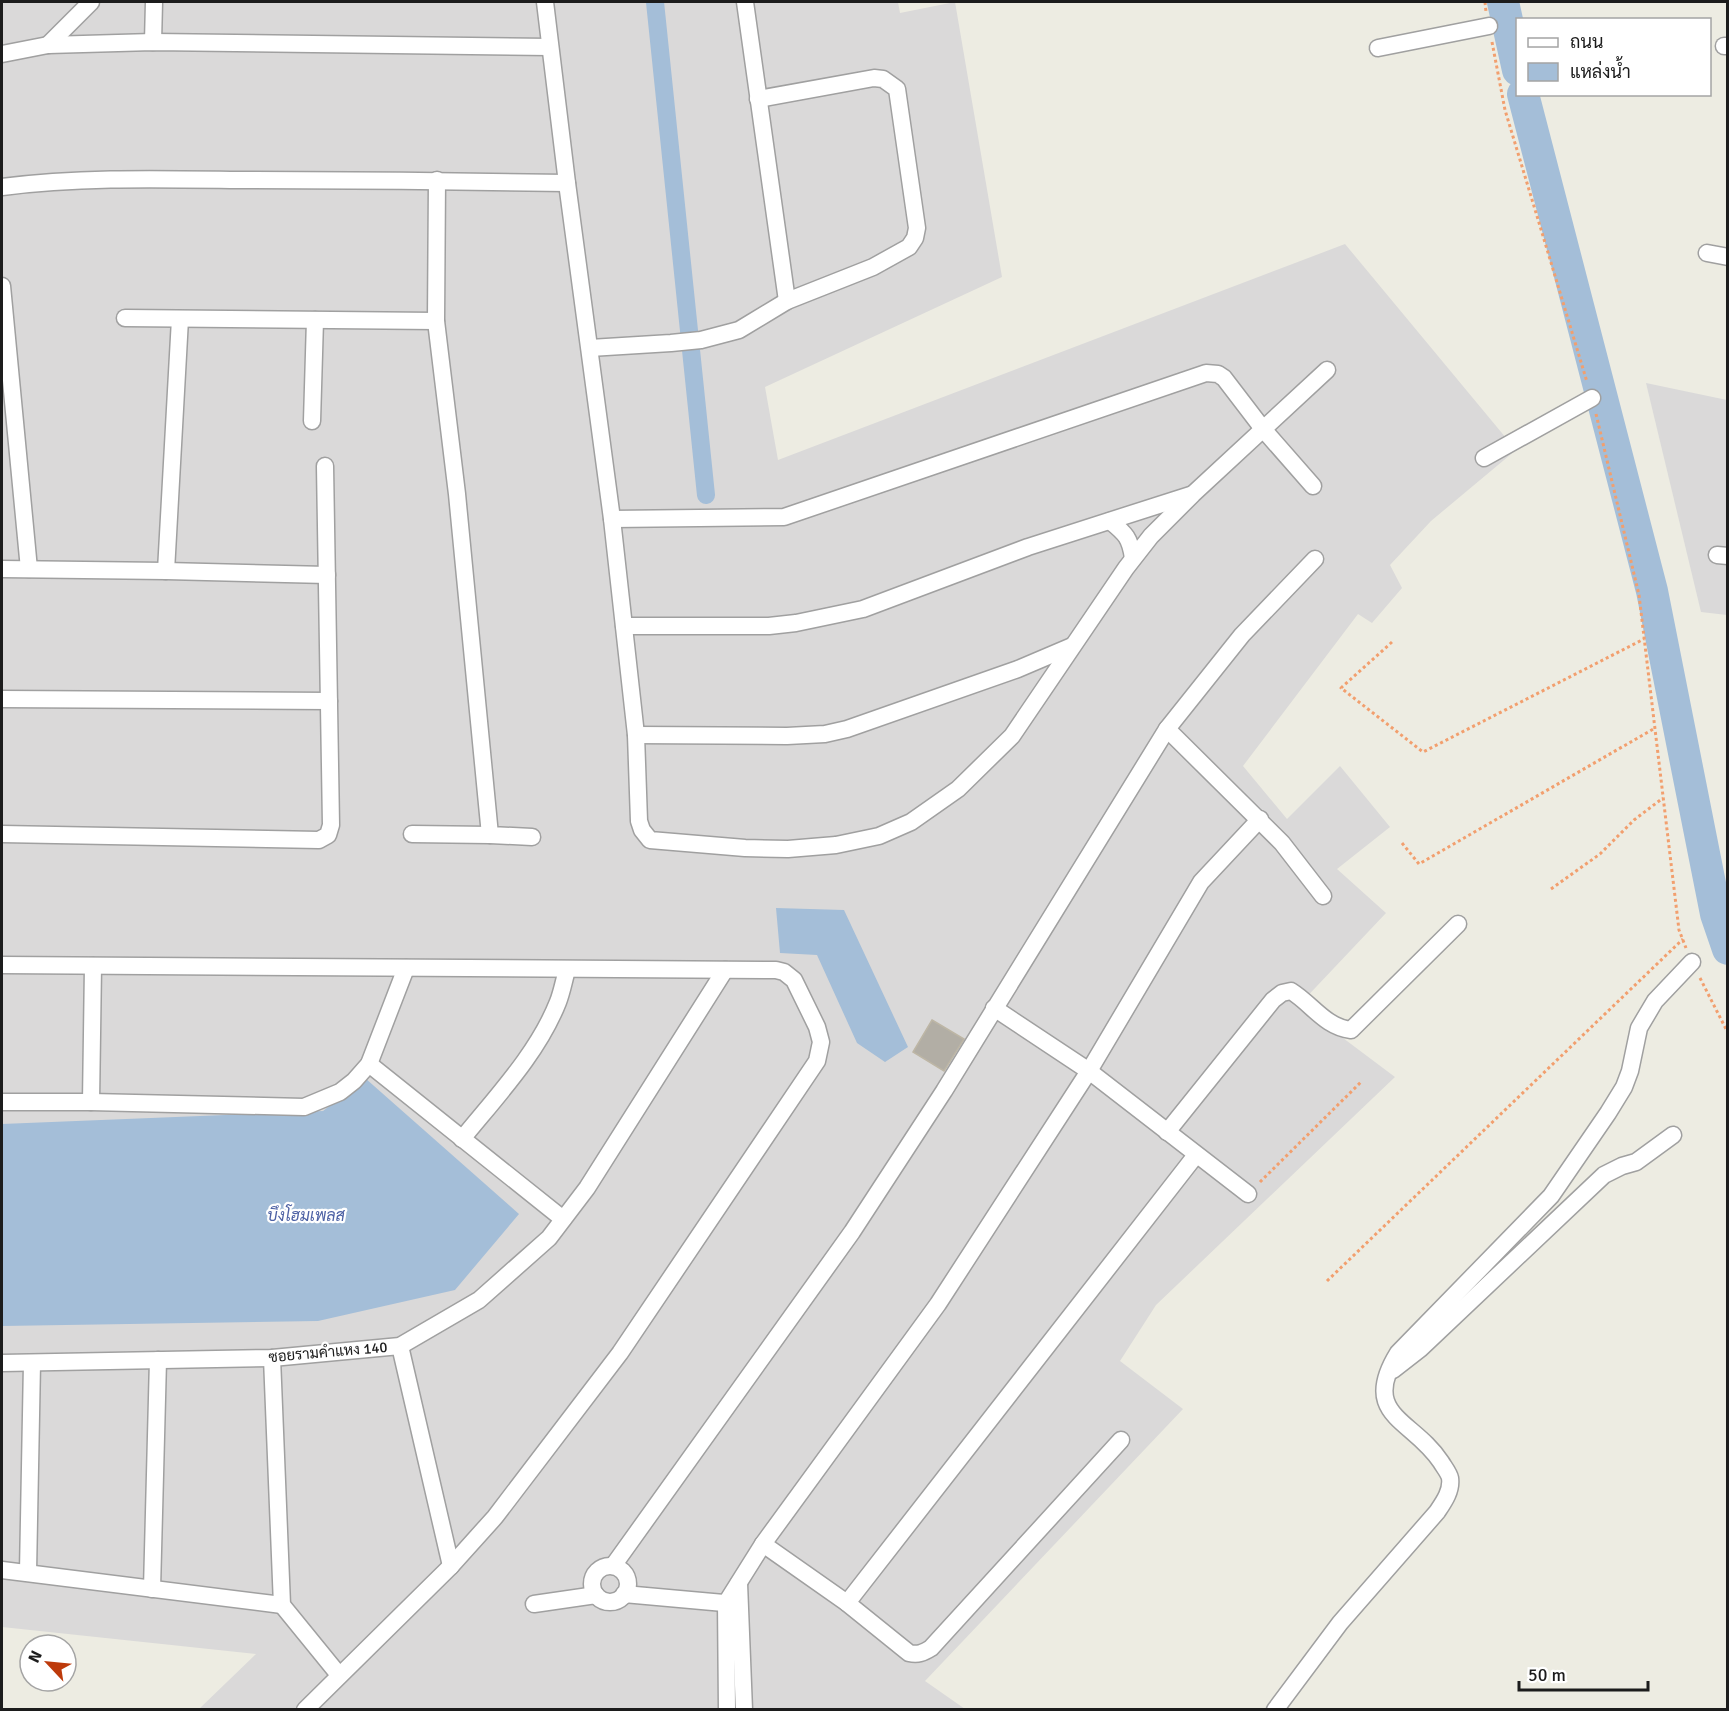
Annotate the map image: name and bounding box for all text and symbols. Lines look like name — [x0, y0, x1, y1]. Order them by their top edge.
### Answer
legend — [1516, 18, 1711, 96]
text: ถนน — [1570, 31, 1603, 53]
text: แหล่งน้ำ — [1570, 56, 1631, 83]
water label: บึงโฮมเพลส — [267, 1204, 345, 1226]
street label: ซอยรามคำแหง 140 — [268, 1338, 388, 1366]
north arrow — [18, 1633, 78, 1693]
text: N — [24, 1647, 47, 1666]
scale bar — [1519, 1654, 1648, 1692]
text: 50 m — [1528, 1664, 1566, 1686]

